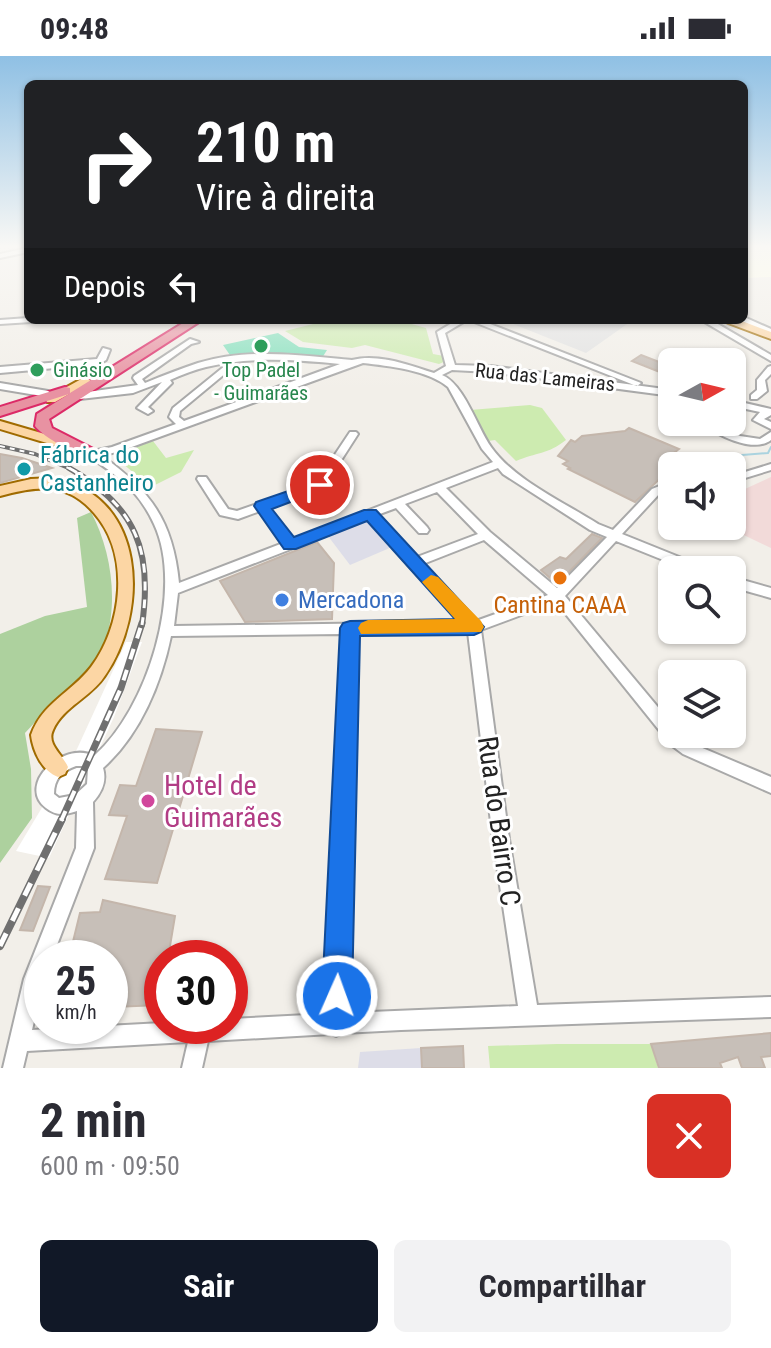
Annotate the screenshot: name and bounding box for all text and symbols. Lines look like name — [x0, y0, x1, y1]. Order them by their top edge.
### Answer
text: 09:48 — [40, 11, 109, 46]
text: 210 m — [196, 110, 335, 176]
icon: right — [64, 112, 168, 216]
text: Vire à direita — [196, 177, 376, 219]
icon: left — [162, 264, 206, 308]
text: Depois — [64, 269, 146, 304]
marker: Top Padel - Guimarães — [252, 337, 270, 355]
north arrow — [658, 348, 746, 436]
map controls — [658, 348, 746, 748]
place label: Ginásio — [53, 358, 112, 382]
place label: Top Padel - Guimarães — [214, 358, 308, 405]
street label: Rua das Lameiras — [474, 358, 616, 396]
marker: Ginásio — [28, 361, 46, 379]
place label: Fábrica do Castanheiro — [40, 441, 154, 497]
pin — [286, 451, 354, 519]
button: sound — [658, 452, 746, 540]
marker: Fábrica do Castanheiro — [15, 460, 33, 478]
icon: arrive — [298, 463, 342, 507]
button: search — [658, 556, 746, 644]
marker: Cantina CAAA — [551, 569, 569, 587]
place label: Mercadona — [298, 586, 404, 614]
marker: Mercadona — [273, 591, 291, 609]
place label: Cantina CAAA — [493, 591, 627, 619]
button: layers — [658, 660, 746, 748]
street label: Rua do Bairro C — [471, 734, 527, 908]
place label: Hotel de Guimarães — [164, 769, 282, 834]
marker: Hotel de Guimarães — [139, 792, 157, 810]
speed limit sign: 30 — [144, 940, 248, 1044]
position arrow — [295, 954, 379, 1038]
text: 25 — [56, 958, 96, 1005]
text: km/h — [55, 1000, 97, 1024]
text: 2 min — [40, 1092, 147, 1149]
button: close — [647, 1094, 731, 1178]
text: 600 m · 09:50 — [40, 1151, 180, 1181]
button: Sair — [40, 1240, 378, 1332]
button: Compartilhar — [394, 1240, 731, 1332]

